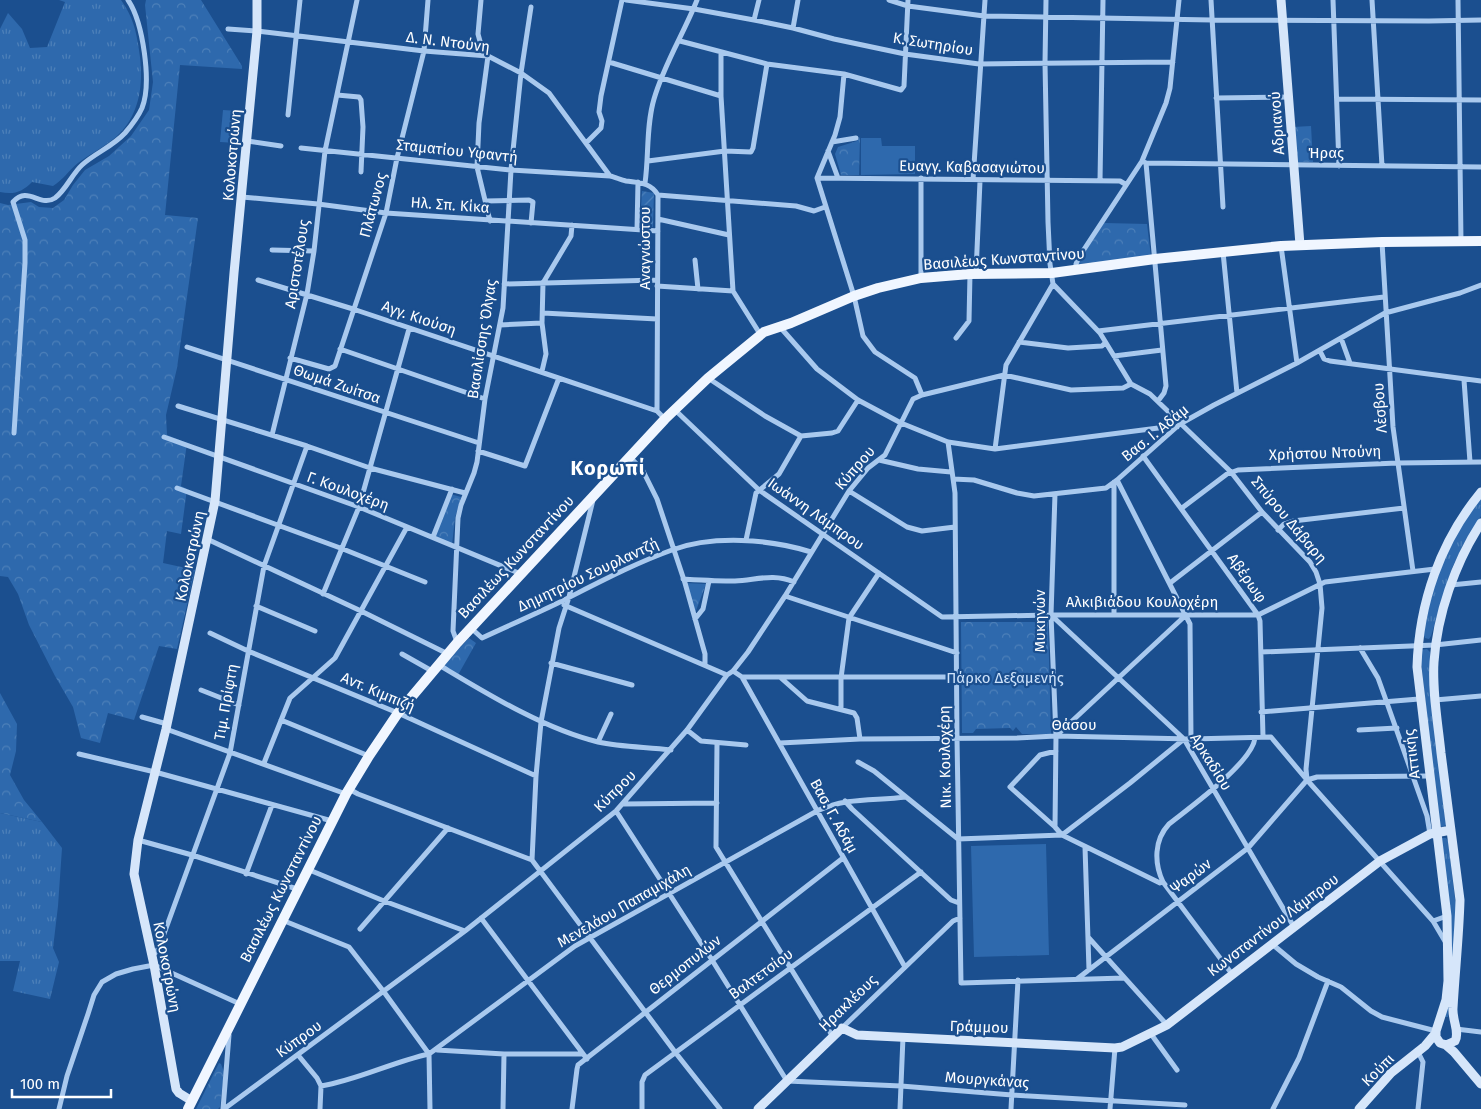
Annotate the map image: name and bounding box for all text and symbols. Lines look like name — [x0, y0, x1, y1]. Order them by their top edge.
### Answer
street label: Δ. Ν. Ντούνη — [405, 28, 491, 56]
street label: Κ. Σωτηρίου — [892, 29, 974, 59]
street label: Αδριανού — [1266, 91, 1288, 155]
street label: Κολοκοτρώνη — [219, 108, 245, 202]
street label: Σταματίου Υφαντή — [395, 136, 519, 166]
street label: Ήρας — [1308, 144, 1344, 162]
street label: Ευαγγ. Καβασαγιώτου — [899, 157, 1045, 177]
street label: Πλάτωνος — [356, 170, 390, 240]
street label: Ηλ. Σπ. Κίκα — [410, 193, 490, 217]
street label: Αναγνώστου — [636, 206, 654, 290]
street label: Αριστοτέλους — [281, 218, 313, 310]
street label: Βασιλέως Κωνσταντίνου — [923, 244, 1085, 274]
street label: Βασιλίσσης Όλγας — [464, 278, 500, 400]
street label: Αγγ. Κιούση — [379, 297, 459, 339]
street label: Θωμά Ζωίτσα — [291, 361, 383, 407]
street label: Λέσβου — [1369, 382, 1391, 434]
street label: Βασ. Ι. Αδάμ — [1118, 401, 1192, 465]
street label: Κύπρου — [831, 442, 879, 494]
street label: Χρήστου Ντούνη — [1268, 442, 1382, 464]
district label: Κορωπί — [571, 456, 645, 480]
street label: Γ. Κουλοχέρη — [304, 468, 392, 514]
street label: Σπύρου Δάβαρη — [1247, 473, 1331, 567]
street label: Ιωάννη Λάμπρου — [764, 474, 868, 554]
street label: Βασιλέως Κωνσταντίνου — [454, 492, 578, 622]
street label: Κολοκοτρώνη — [172, 509, 208, 603]
street label: Δημητρίου Σουρλαντζή — [515, 534, 661, 616]
street label: Αβέρωφ — [1224, 550, 1270, 606]
street label: Μυκηνών — [1031, 589, 1049, 652]
street label: Αλκιβιάδου Κουλοχέρη — [1066, 593, 1218, 611]
street label: Τιμ. Πρίφτη — [210, 662, 242, 742]
street label: Αντ. Κιμπιζή — [338, 668, 418, 716]
park label: Πάρκο Δεξαμενής — [946, 669, 1064, 687]
street label: Νικ. Κουλοχέρη — [935, 705, 955, 809]
street label: Θάσου — [1051, 716, 1097, 734]
street label: Αττικής — [1400, 728, 1424, 780]
street label: Αρκαδίου — [1186, 730, 1236, 794]
street label: Κύπρου — [590, 766, 640, 816]
street label: Βασ. Γ. Αδάμ — [806, 776, 862, 856]
street label: Βασιλέως Κωνσταντίνου — [236, 813, 326, 965]
street label: Ψαρών — [1167, 854, 1216, 897]
street label: Μενελάου Παπαμιχάλη — [554, 860, 694, 952]
street label: Κωνσταντίνου Λάμπρου — [1204, 870, 1342, 980]
street label: Κολοκοτρώνη — [149, 920, 185, 1014]
street label: Θερμοπυλών — [645, 931, 725, 999]
street label: Βαλτετσίου — [725, 945, 797, 1003]
street label: Ηρακλέους — [815, 971, 881, 1035]
street label: Κύπρου — [273, 1016, 325, 1062]
street label: Γράμμου — [949, 1017, 1009, 1037]
street label: Κούπι — [1358, 1050, 1398, 1090]
scale bar — [12, 1066, 111, 1098]
street label: Μουργκάνας — [944, 1068, 1030, 1092]
text: 100 m — [20, 1075, 60, 1093]

